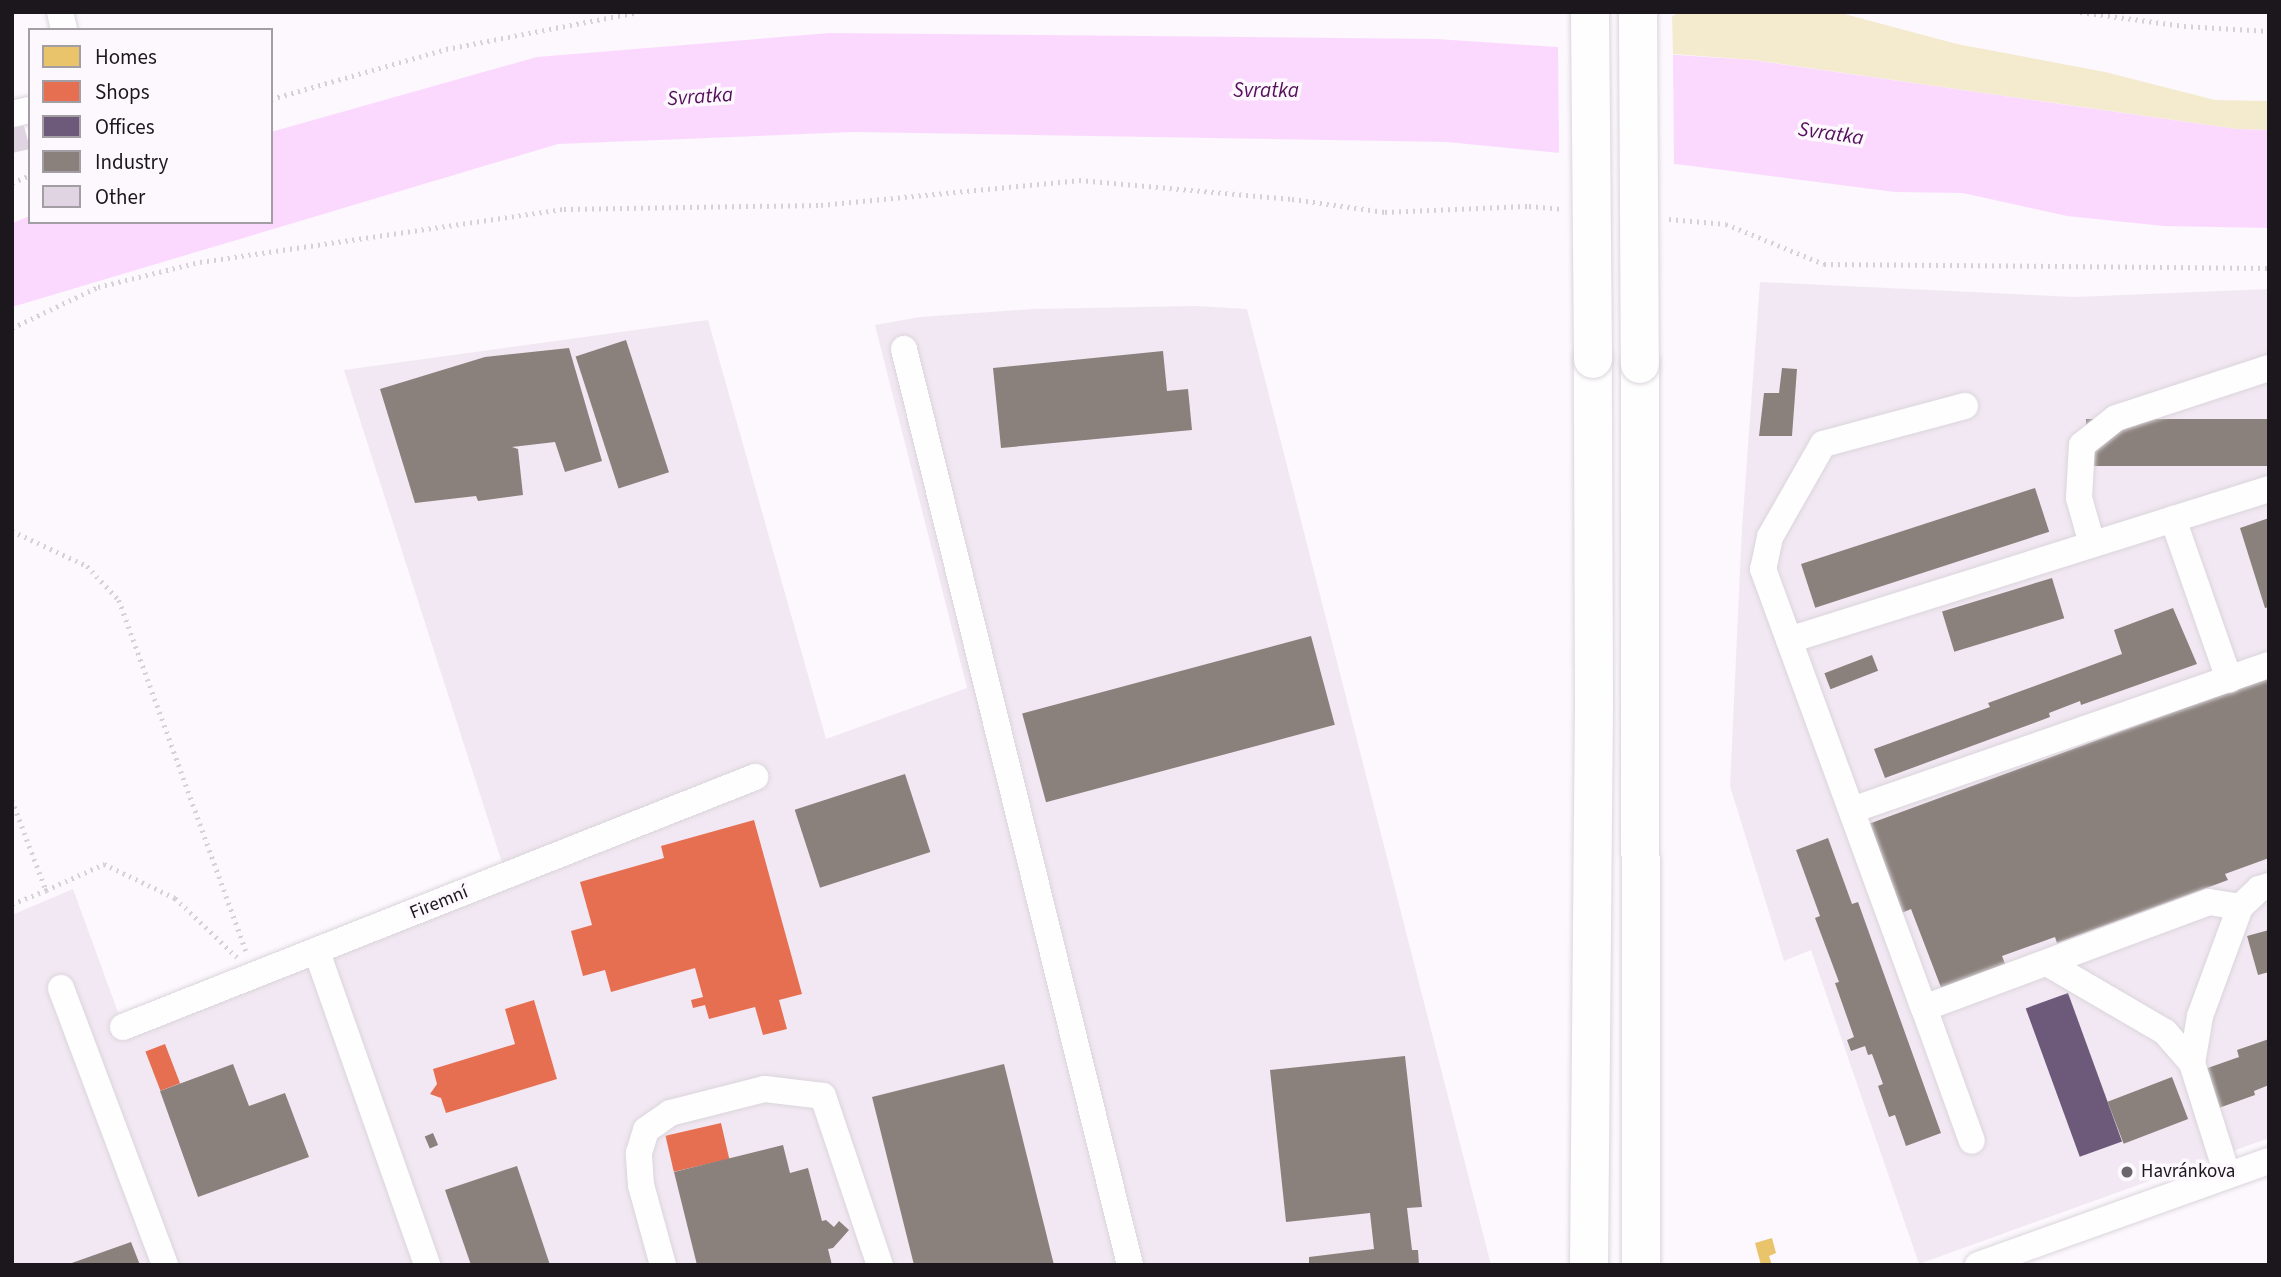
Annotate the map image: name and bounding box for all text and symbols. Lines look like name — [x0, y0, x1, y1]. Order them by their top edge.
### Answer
legend — [28, 28, 273, 224]
text: Homes — [95, 42, 157, 72]
text: Shops — [95, 77, 149, 107]
water label: Svratka — [1233, 77, 1299, 103]
water label: Svratka — [666, 81, 734, 111]
text: Offices — [95, 112, 155, 142]
water label: Svratka — [1797, 116, 1865, 150]
text: Industry — [95, 147, 168, 177]
text: Other — [95, 182, 145, 212]
street label: Firemní — [407, 881, 471, 925]
place label: Havránkova — [2141, 1161, 2235, 1183]
marker: Havránkova — [2119, 1164, 2135, 1180]

